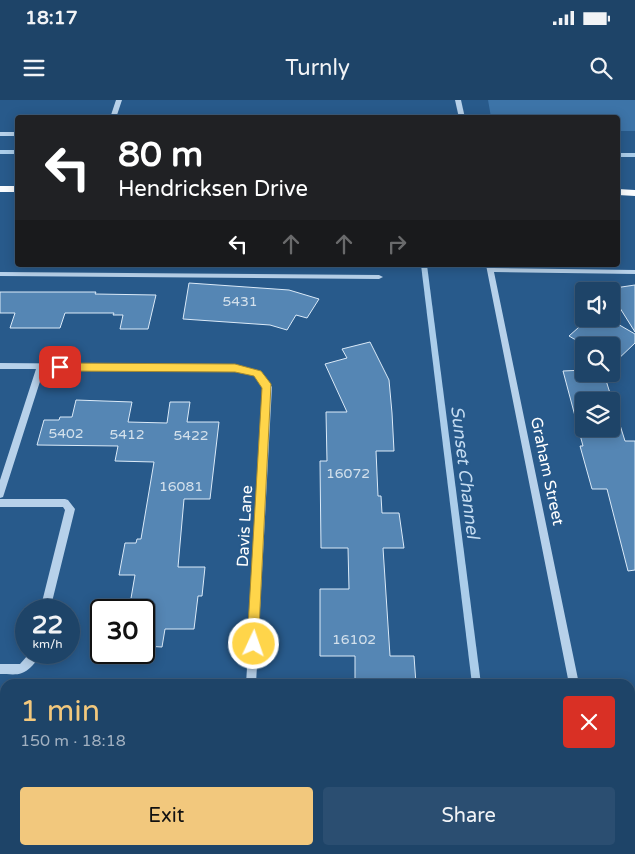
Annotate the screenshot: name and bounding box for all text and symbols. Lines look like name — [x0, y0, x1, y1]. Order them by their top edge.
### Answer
text: 18:17 — [25, 7, 78, 29]
icon: menu — [20, 54, 48, 82]
icon: search — [587, 54, 615, 82]
text: Turnly — [285, 55, 350, 81]
text: 80 m — [118, 134, 203, 176]
icon: left — [35, 135, 100, 200]
text: Hendricksen Drive — [118, 176, 308, 202]
icon: left — [224, 230, 252, 258]
icon: ahead — [277, 230, 305, 258]
icon: ahead — [330, 230, 358, 258]
icon: right — [383, 230, 411, 258]
map controls — [575, 282, 620, 437]
button: sound — [575, 282, 620, 327]
house number: 5431 — [222, 293, 258, 310]
button: search — [575, 337, 620, 382]
pin — [39, 346, 81, 388]
icon: arrive — [46, 353, 74, 381]
button: layers — [575, 392, 620, 437]
water label: Sunset Channel — [446, 404, 484, 542]
street label: Graham Street — [526, 415, 568, 527]
house number: 5402 — [48, 425, 84, 442]
house number: 5412 — [109, 426, 145, 443]
house number: 5422 — [173, 427, 209, 444]
house number: 16072 — [326, 465, 370, 482]
house number: 16081 — [159, 478, 203, 495]
street label: Davis Lane — [233, 485, 257, 568]
speed limit sign: 30 — [90, 599, 155, 664]
text: 22 — [32, 610, 63, 640]
position arrow — [227, 617, 279, 669]
house number: 16102 — [332, 631, 376, 648]
text: km/h — [32, 637, 63, 651]
text: 1 min — [20, 693, 100, 730]
button: close — [563, 696, 615, 748]
text: 150 m · 18:18 — [20, 731, 126, 751]
button: Exit — [20, 787, 313, 845]
button: Share — [323, 787, 615, 845]

